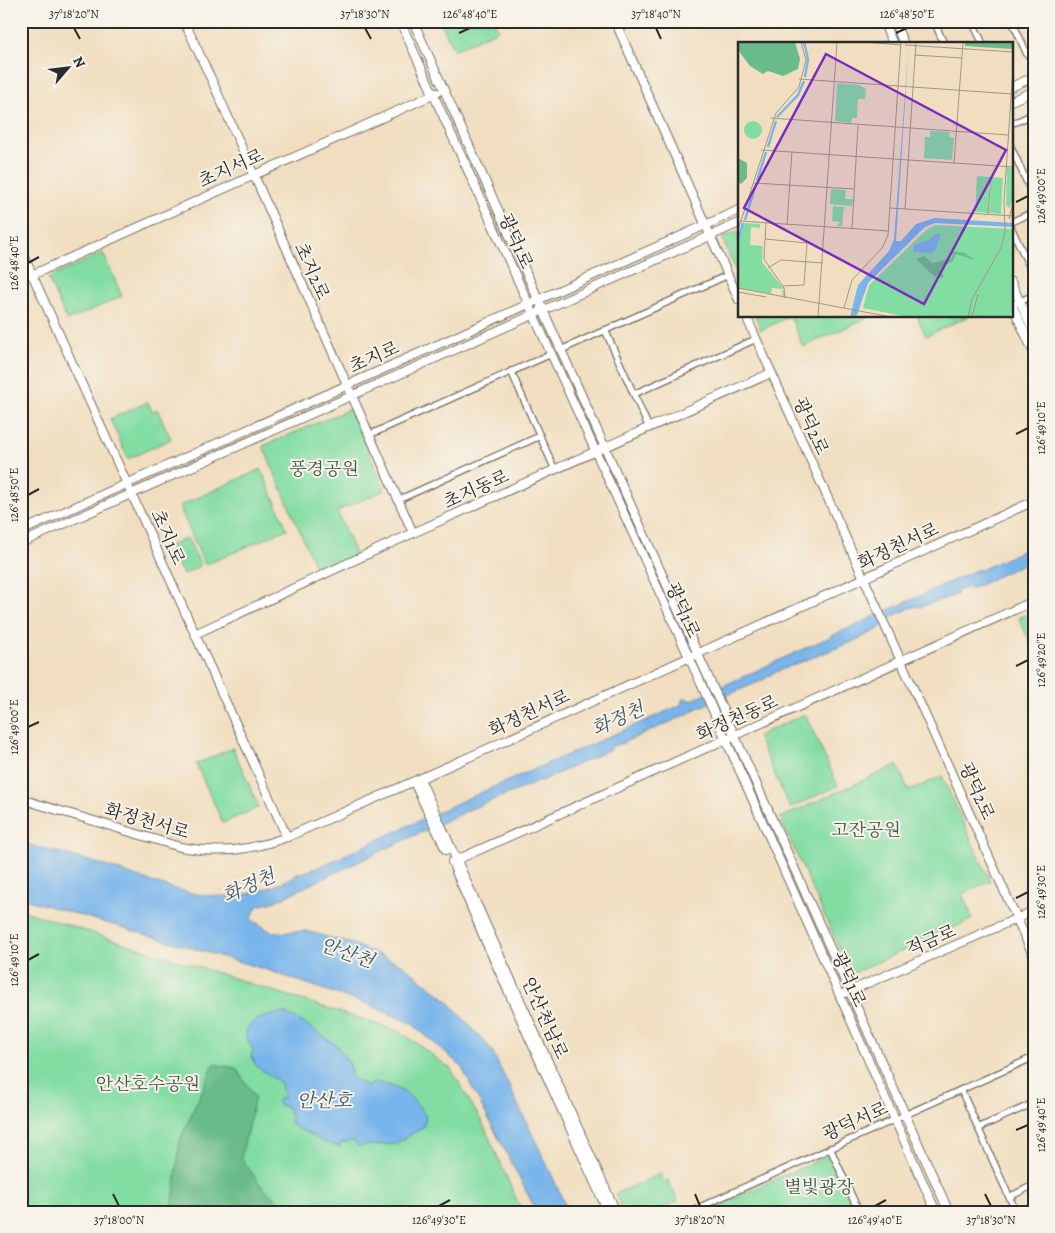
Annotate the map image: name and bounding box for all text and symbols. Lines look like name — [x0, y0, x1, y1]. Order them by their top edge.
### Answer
text: 37°18'20"N — [49, 6, 99, 22]
text: 37°18'30"N — [340, 6, 390, 22]
text: 126°48'40"E — [443, 6, 497, 22]
text: 37°18'40"N — [631, 6, 681, 22]
text: 126°48'50"E — [880, 6, 934, 22]
north arrow — [42, 42, 92, 92]
inset map — [738, 42, 1012, 318]
text: N — [68, 53, 90, 71]
street label: 초지서로 — [194, 143, 268, 193]
text: 126°49'00"E — [1033, 168, 1049, 224]
street label: 광덕1로 — [493, 209, 539, 273]
text: 126°48'40"E — [6, 236, 22, 290]
street label: 초지2로 — [289, 238, 335, 304]
street label: 초지로 — [345, 335, 403, 379]
street label: 광덕2로 — [788, 393, 834, 459]
text: 126°49'10"E — [1033, 401, 1049, 455]
park label: 풍경공원 — [289, 457, 359, 481]
street label: 초지동로 — [439, 464, 513, 514]
text: 126°48'50"E — [6, 468, 22, 522]
street label: 초지1로 — [145, 505, 191, 569]
street label: 화정천서로 — [854, 517, 942, 575]
street label: 광덕1로 — [660, 578, 706, 642]
text: 126°49'20"E — [1033, 633, 1049, 687]
street label: 화정천서로 — [485, 684, 573, 742]
street label: 화정천동로 — [692, 689, 782, 747]
water label: 화정천 — [588, 695, 650, 742]
text: 126°49'00"E — [6, 699, 22, 755]
street label: 광덕2로 — [954, 758, 1000, 824]
street label: 화정천서로 — [102, 797, 192, 845]
park label: 고잔공원 — [831, 818, 901, 842]
water label: 화정천 — [219, 862, 281, 909]
text: 126°49'30"E — [1033, 865, 1049, 919]
street label: 적금로 — [902, 919, 960, 961]
water label: 안산천 — [317, 932, 379, 975]
text: 126°49'10"E — [6, 933, 22, 987]
street label: 광덕1로 — [826, 947, 872, 1011]
street label: 안산천남로 — [516, 973, 574, 1063]
park label: 안산호수공원 — [96, 1072, 200, 1096]
water label: 안산호 — [296, 1088, 353, 1114]
street label: 광덕서로 — [818, 1096, 892, 1146]
text: 126°49'40"E — [1033, 1098, 1049, 1152]
park label: 별빛광장 — [784, 1175, 854, 1199]
text: 37°18'00"N — [94, 1212, 145, 1228]
text: 126°49'30"E — [412, 1212, 466, 1228]
text: 37°18'20"N — [675, 1212, 725, 1228]
text: 126°49'40"E — [848, 1212, 902, 1228]
text: 37°18'30"N — [966, 1212, 1016, 1228]

